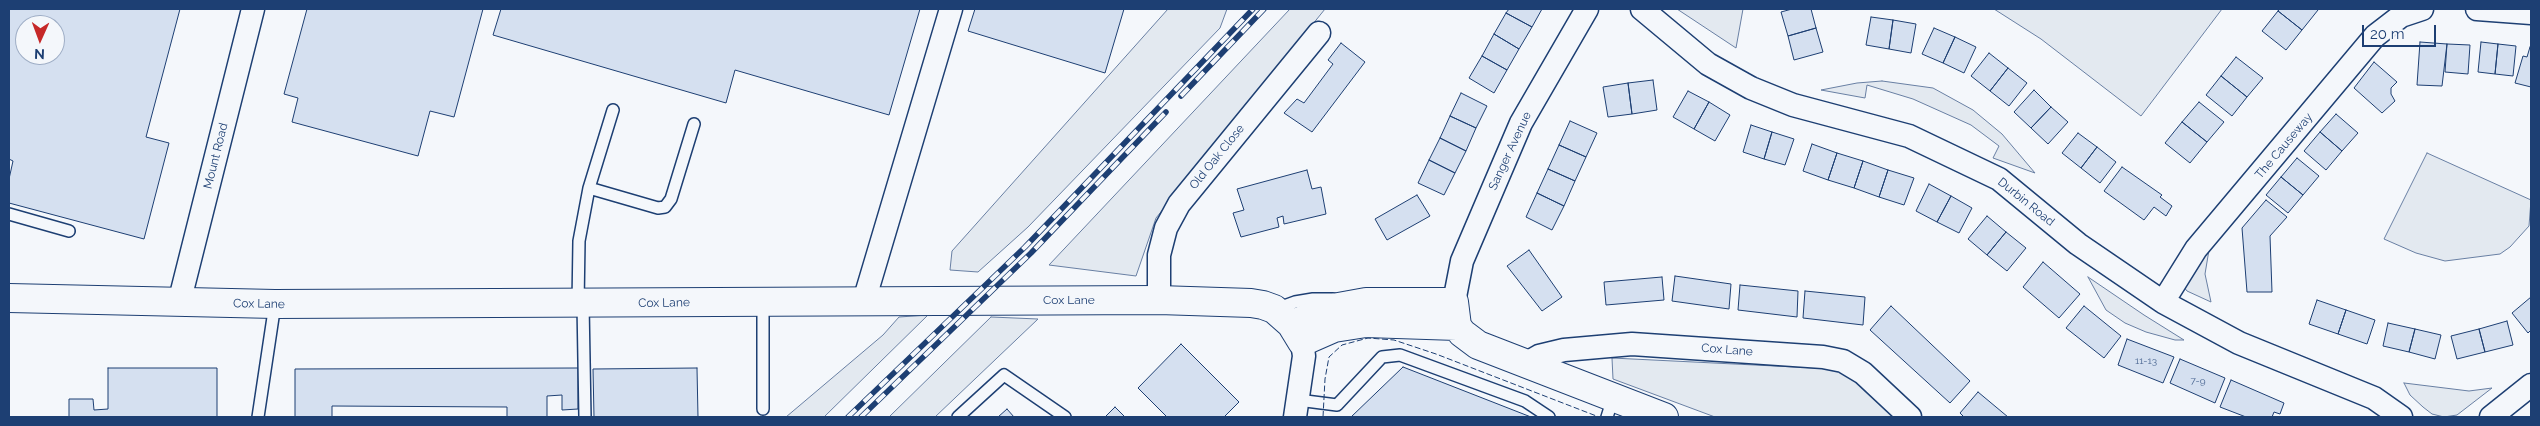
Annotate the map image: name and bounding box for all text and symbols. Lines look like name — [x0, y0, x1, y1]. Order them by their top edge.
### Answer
north arrow — [15, 15, 65, 65]
scale bar — [2365, 15, 2439, 47]
text: 20 m — [2370, 25, 2405, 43]
text: N — [34, 46, 45, 62]
street label: Sanger Avenue — [1486, 110, 1534, 192]
street label: The Causeway — [2252, 110, 2316, 182]
street label: Mount Road — [201, 122, 231, 190]
street label: Old Oak Close — [1186, 122, 1248, 192]
street label: Durbin Road — [1995, 175, 2057, 229]
street label: Cox Lane — [1043, 293, 1095, 307]
street label: Cox Lane — [638, 295, 690, 311]
street label: Cox Lane — [233, 296, 285, 312]
street label: Cox Lane — [1701, 341, 1753, 359]
house number: 11-13 — [2135, 355, 2157, 367]
house number: 7-9 — [2190, 375, 2206, 387]

